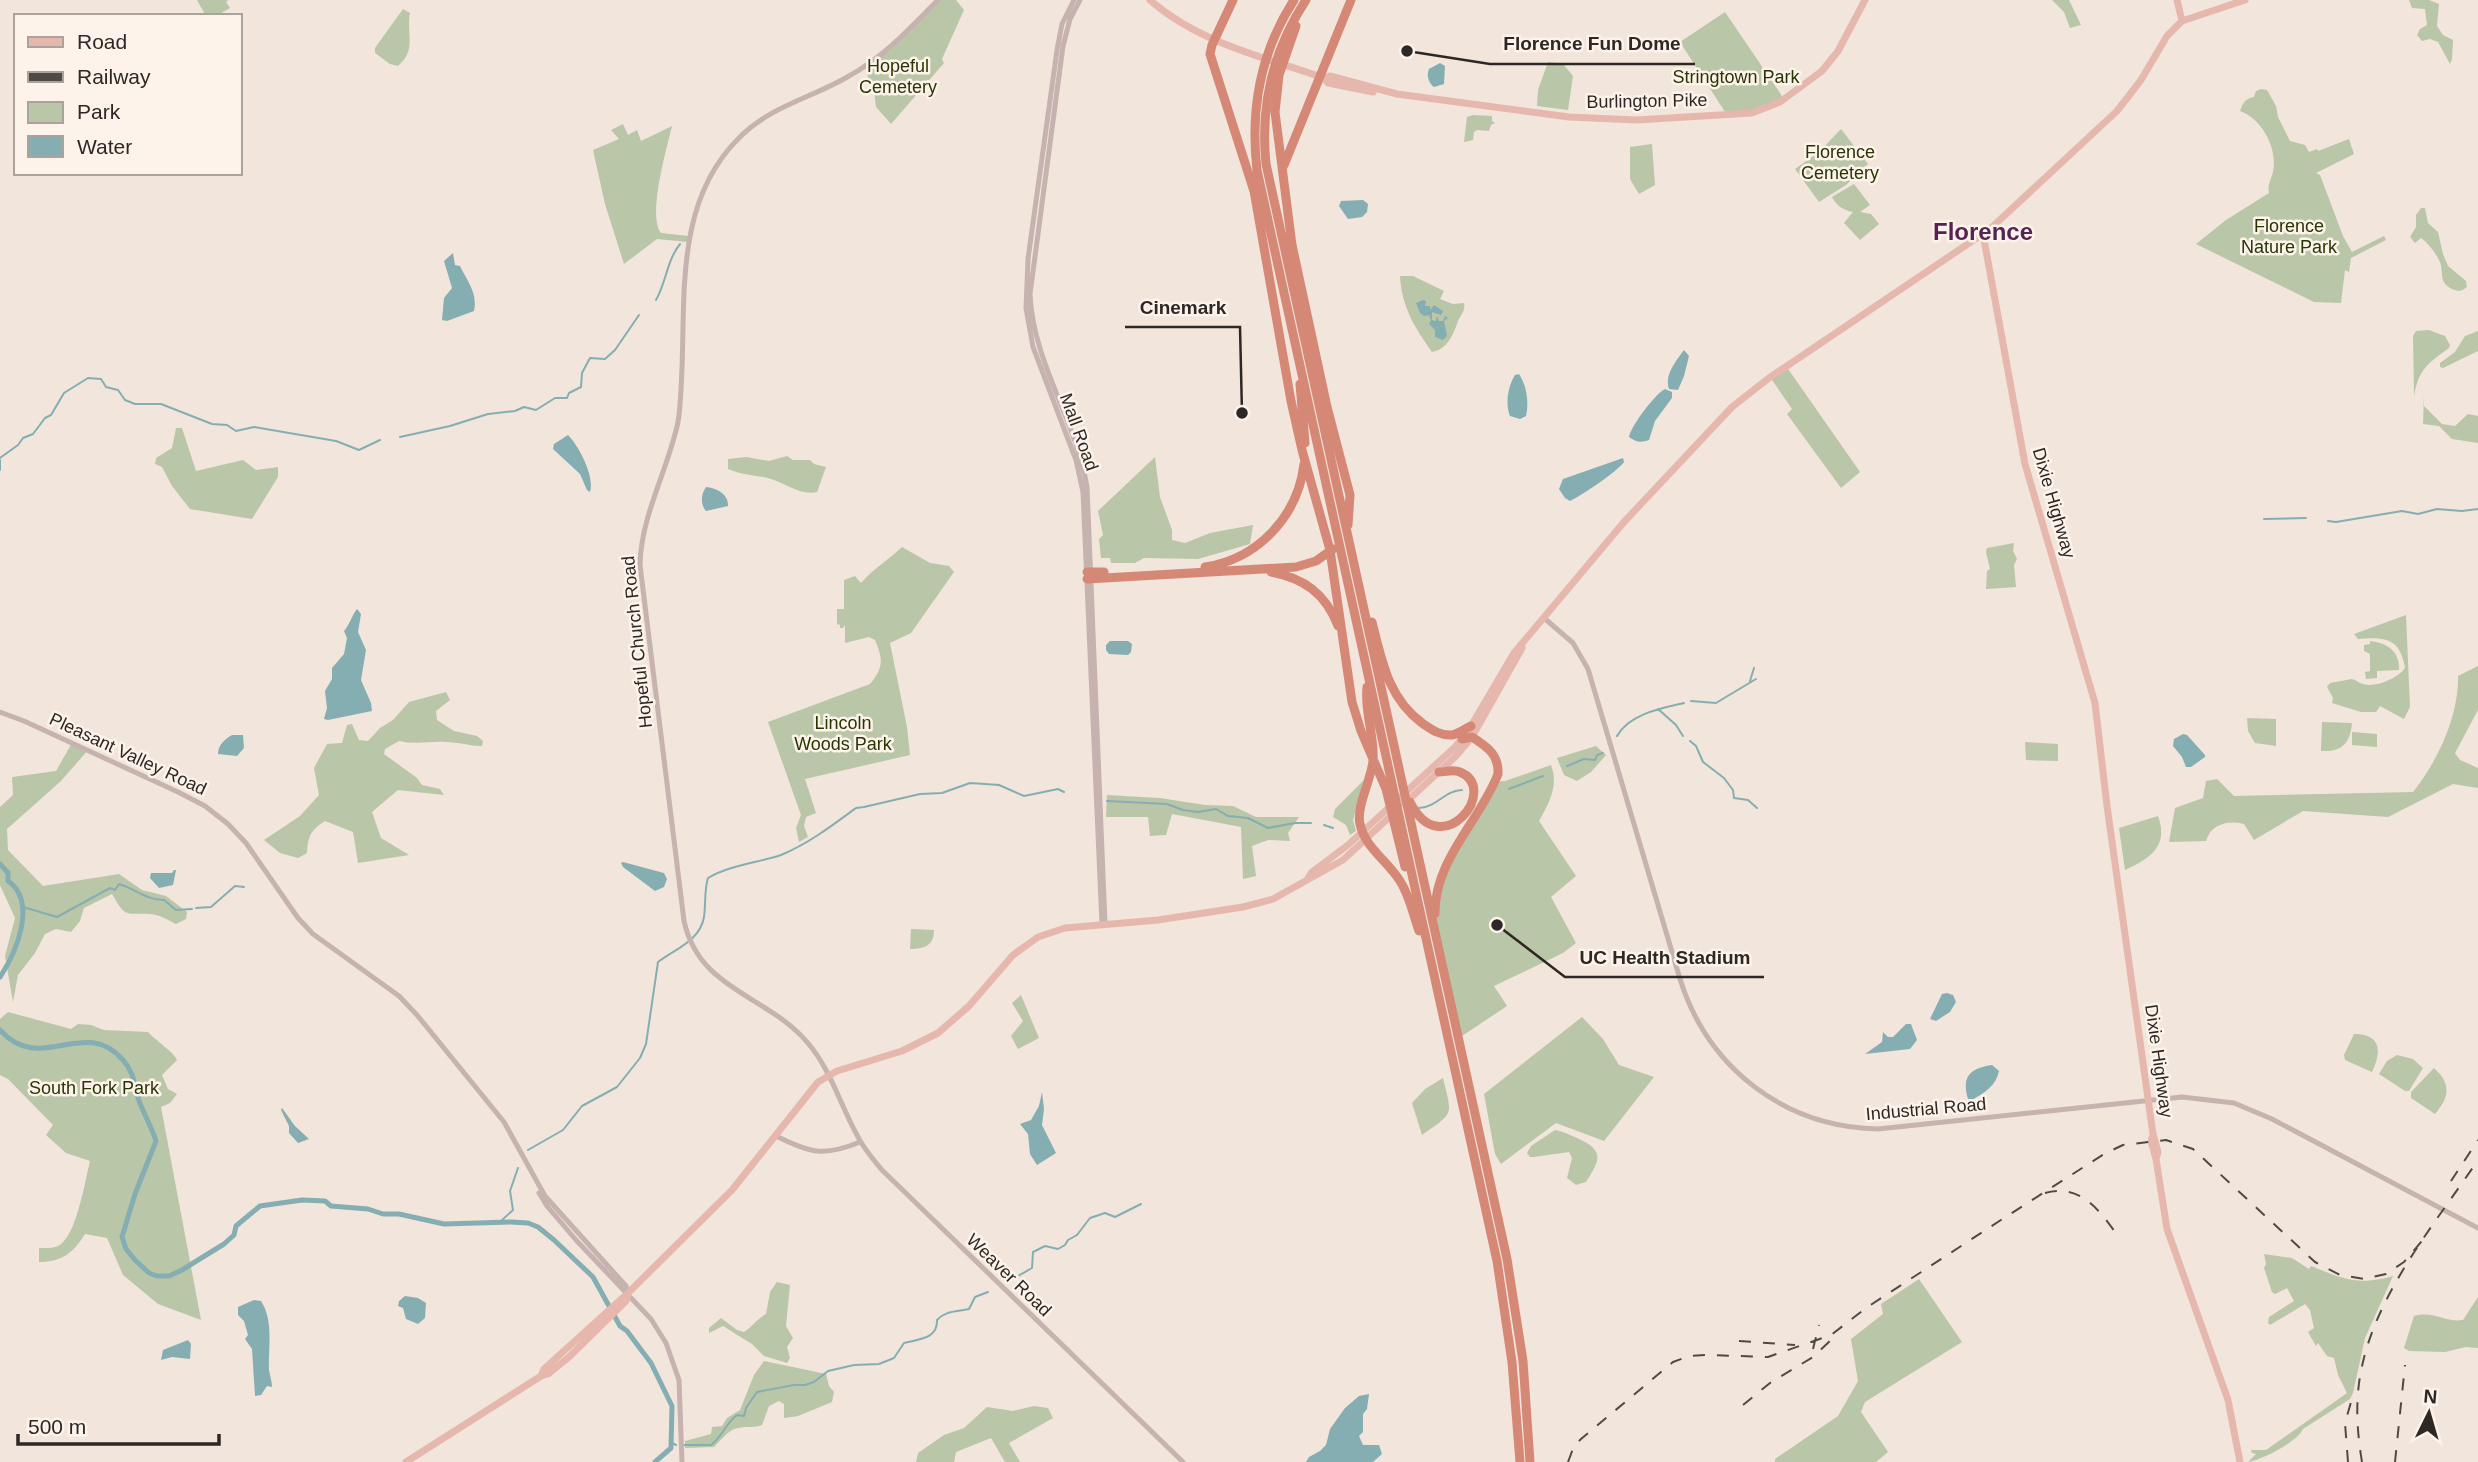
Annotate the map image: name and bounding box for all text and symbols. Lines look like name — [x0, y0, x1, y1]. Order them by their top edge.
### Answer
legend — [14, 14, 242, 175]
callout: Florence Fun Dome — [1490, 24, 1695, 64]
text: Road — [77, 30, 127, 53]
text: Florence Fun Dome — [1503, 33, 1681, 54]
park label: Hopeful Cemetery — [859, 56, 937, 97]
text: Railway — [77, 65, 151, 88]
park label: Stringtown Park — [1672, 67, 1801, 87]
street label: Burlington Pike — [1586, 90, 1708, 112]
text: Park — [77, 100, 121, 123]
text: Water — [77, 135, 132, 158]
park label: Florence Cemetery — [1801, 142, 1879, 183]
park label: Florence Nature Park — [2241, 216, 2338, 257]
district label: Florence — [1933, 218, 2033, 245]
callout: Cinemark — [1125, 287, 1240, 327]
text: Cinemark — [1140, 297, 1227, 318]
street label: Mall Road — [1056, 391, 1102, 473]
street label: Dixie Highway — [2029, 445, 2079, 561]
street label: Hopeful Church Road — [618, 555, 656, 729]
street label: Pleasant Valley Road — [46, 709, 210, 799]
park label: Lincoln Woods Park — [794, 713, 893, 754]
callout: UC Health Stadium — [1565, 937, 1764, 977]
text: UC Health Stadium — [1579, 947, 1751, 968]
street label: Dixie Highway — [2141, 1003, 2177, 1119]
park label: South Fork Park — [29, 1078, 160, 1098]
street label: Industrial Road — [1865, 1094, 1987, 1124]
street label: Weaver Road — [963, 1230, 1055, 1320]
north arrow — [2394, 1378, 2464, 1448]
text: N — [2423, 1386, 2438, 1408]
scale bar — [18, 1402, 219, 1446]
text: 500 m — [28, 1415, 86, 1438]

